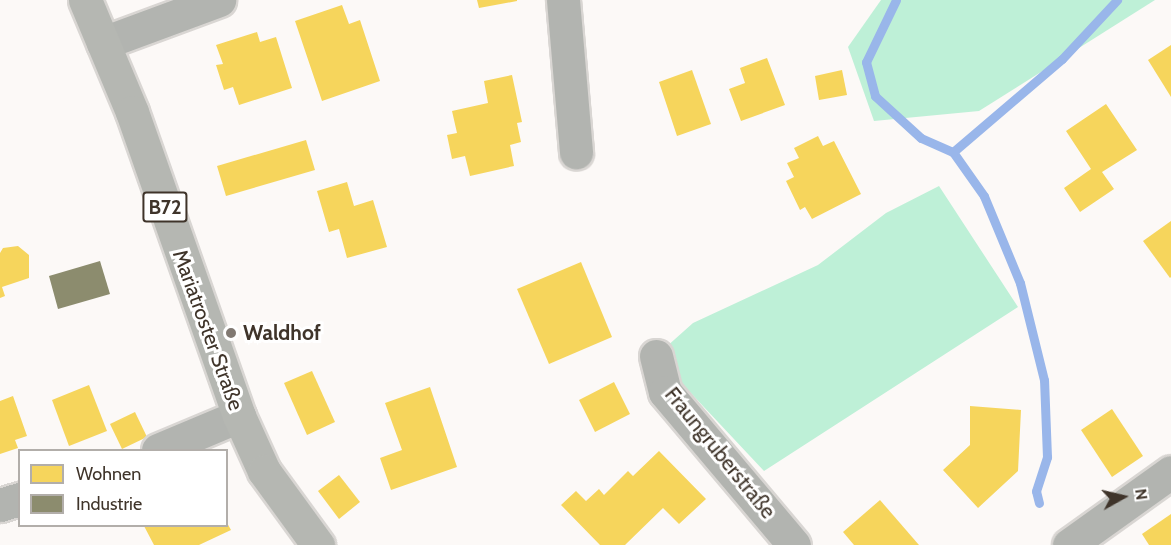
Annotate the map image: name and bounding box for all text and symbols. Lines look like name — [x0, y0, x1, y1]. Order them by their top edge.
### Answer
road number: B72 — [141, 190, 189, 224]
street label: Mariatroster Straße — [167, 246, 249, 414]
place label: Waldhof — [243, 320, 321, 346]
marker: Waldhof — [224, 326, 238, 340]
street label: Fraungruberstraße — [659, 382, 781, 524]
legend — [18, 449, 228, 527]
text: Wohnen — [76, 463, 141, 485]
north arrow — [1093, 467, 1153, 527]
text: N — [1131, 488, 1152, 501]
text: Industrie — [76, 493, 142, 515]

